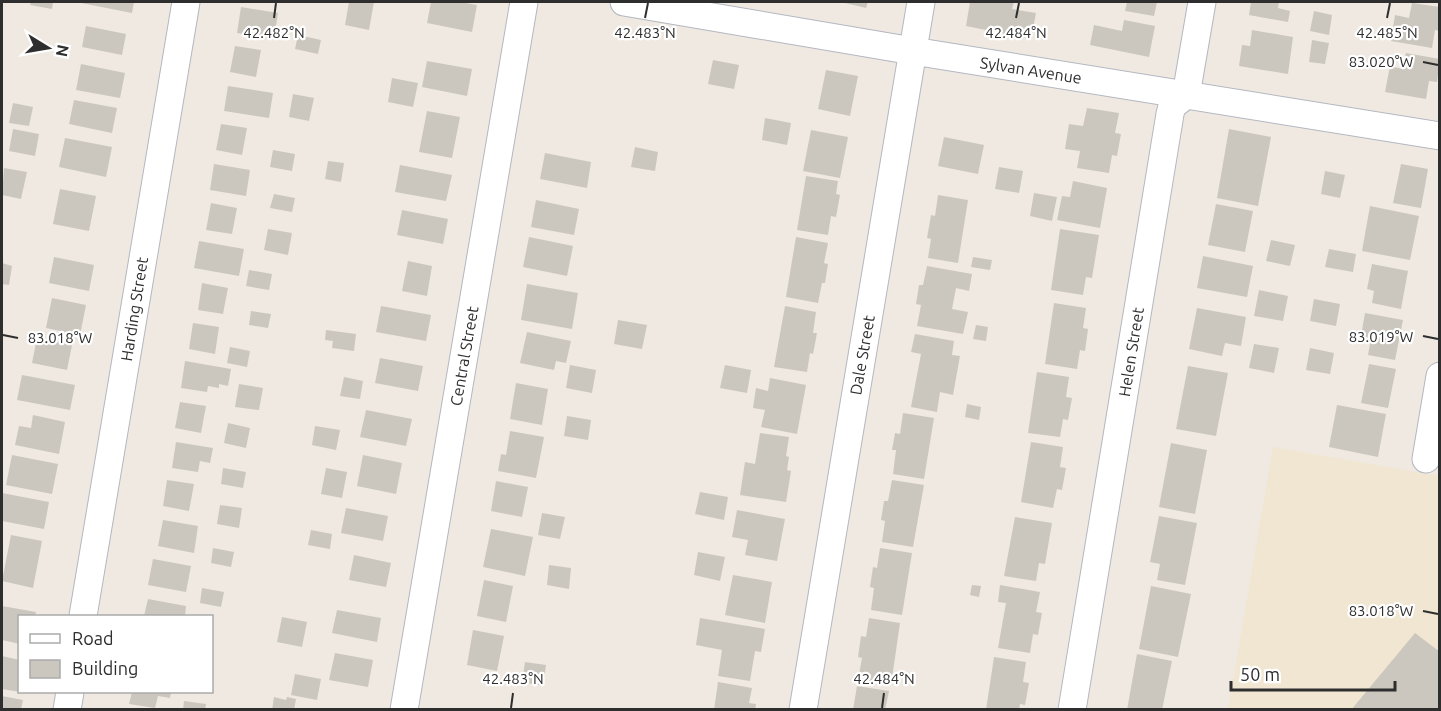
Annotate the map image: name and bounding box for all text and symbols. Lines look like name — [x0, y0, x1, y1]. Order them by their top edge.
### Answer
north arrow — [18, 18, 78, 78]
text: 42.482°N — [243, 24, 305, 41]
text: 42.483°N — [614, 24, 676, 41]
text: 42.484°N — [985, 24, 1047, 41]
text: 42.485°N — [1356, 24, 1418, 41]
text: N — [53, 43, 73, 58]
street label: Sylvan Avenue — [979, 53, 1083, 87]
text: 83.020°W — [1349, 53, 1413, 70]
street label: Harding Street — [117, 255, 151, 362]
street label: Central Street — [446, 304, 482, 407]
street label: Helen Street — [1115, 305, 1147, 398]
street label: Dale Street — [846, 313, 878, 396]
text: 83.019°W — [1349, 328, 1413, 345]
text: 83.018°W — [28, 329, 92, 346]
text: 83.018°W — [1349, 602, 1413, 619]
legend — [18, 615, 213, 693]
text: Road — [72, 628, 114, 648]
scale bar — [1231, 654, 1394, 692]
text: Building — [72, 658, 138, 678]
text: 50 m — [1240, 664, 1280, 684]
text: 42.483°N — [482, 670, 544, 687]
text: 42.484°N — [853, 670, 915, 687]

